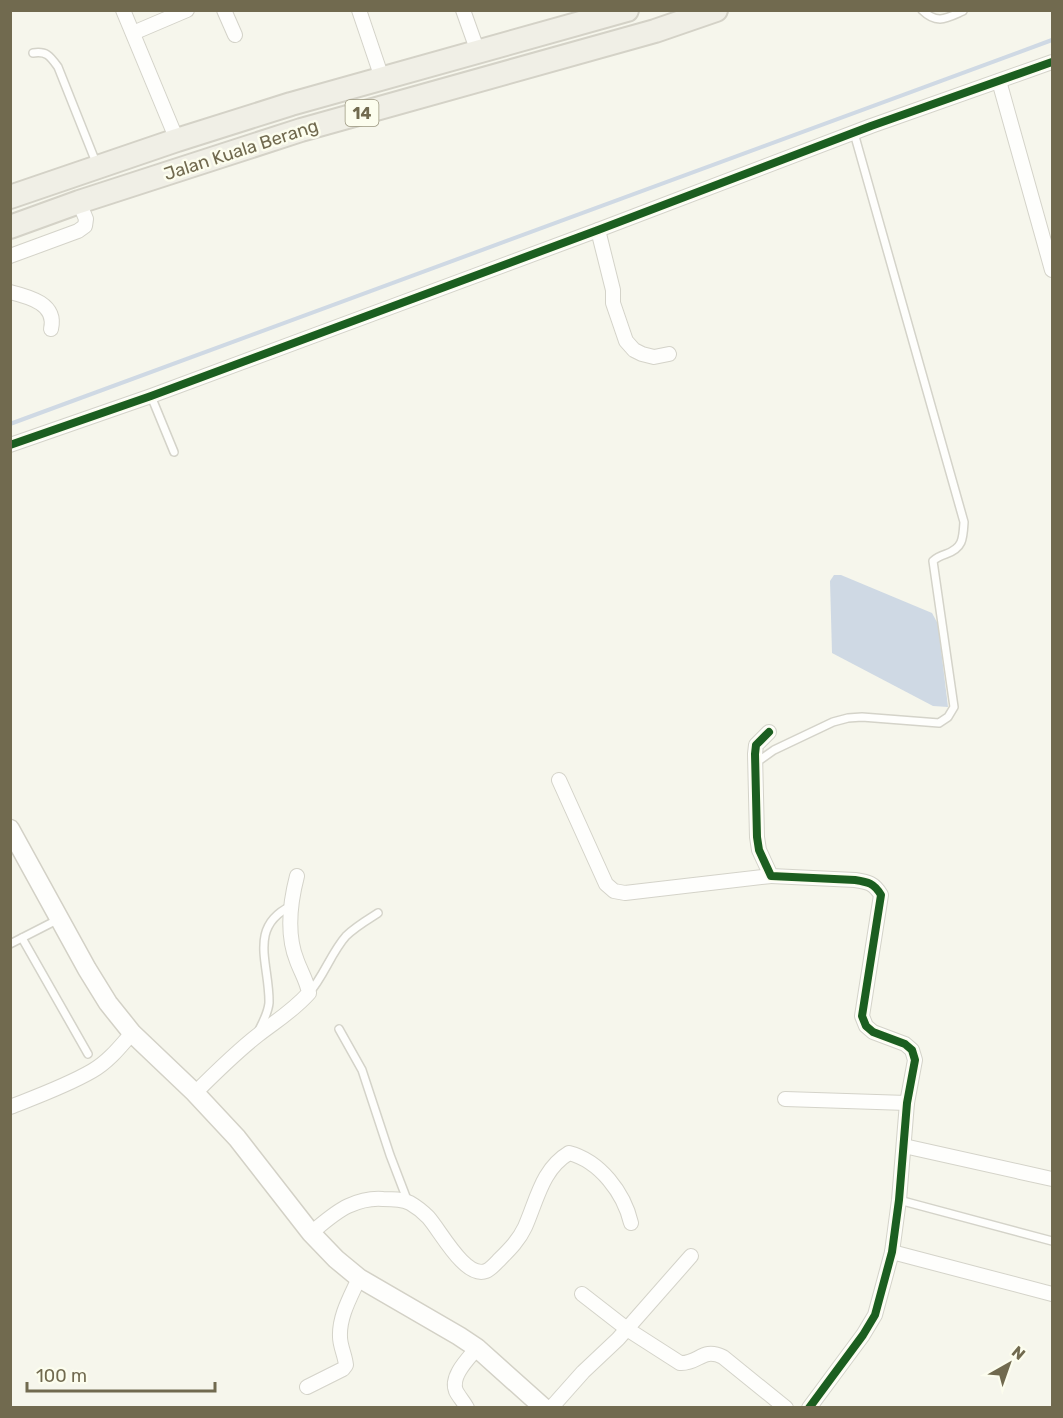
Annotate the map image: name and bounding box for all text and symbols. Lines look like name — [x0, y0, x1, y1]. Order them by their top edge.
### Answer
road number: 14 — [346, 100, 378, 126]
street label: Jalan Kuala Berang — [161, 115, 321, 185]
north arrow — [979, 1334, 1039, 1394]
text: N — [1008, 1342, 1029, 1364]
scale bar — [27, 1355, 214, 1393]
text: 100 m — [36, 1365, 87, 1387]

